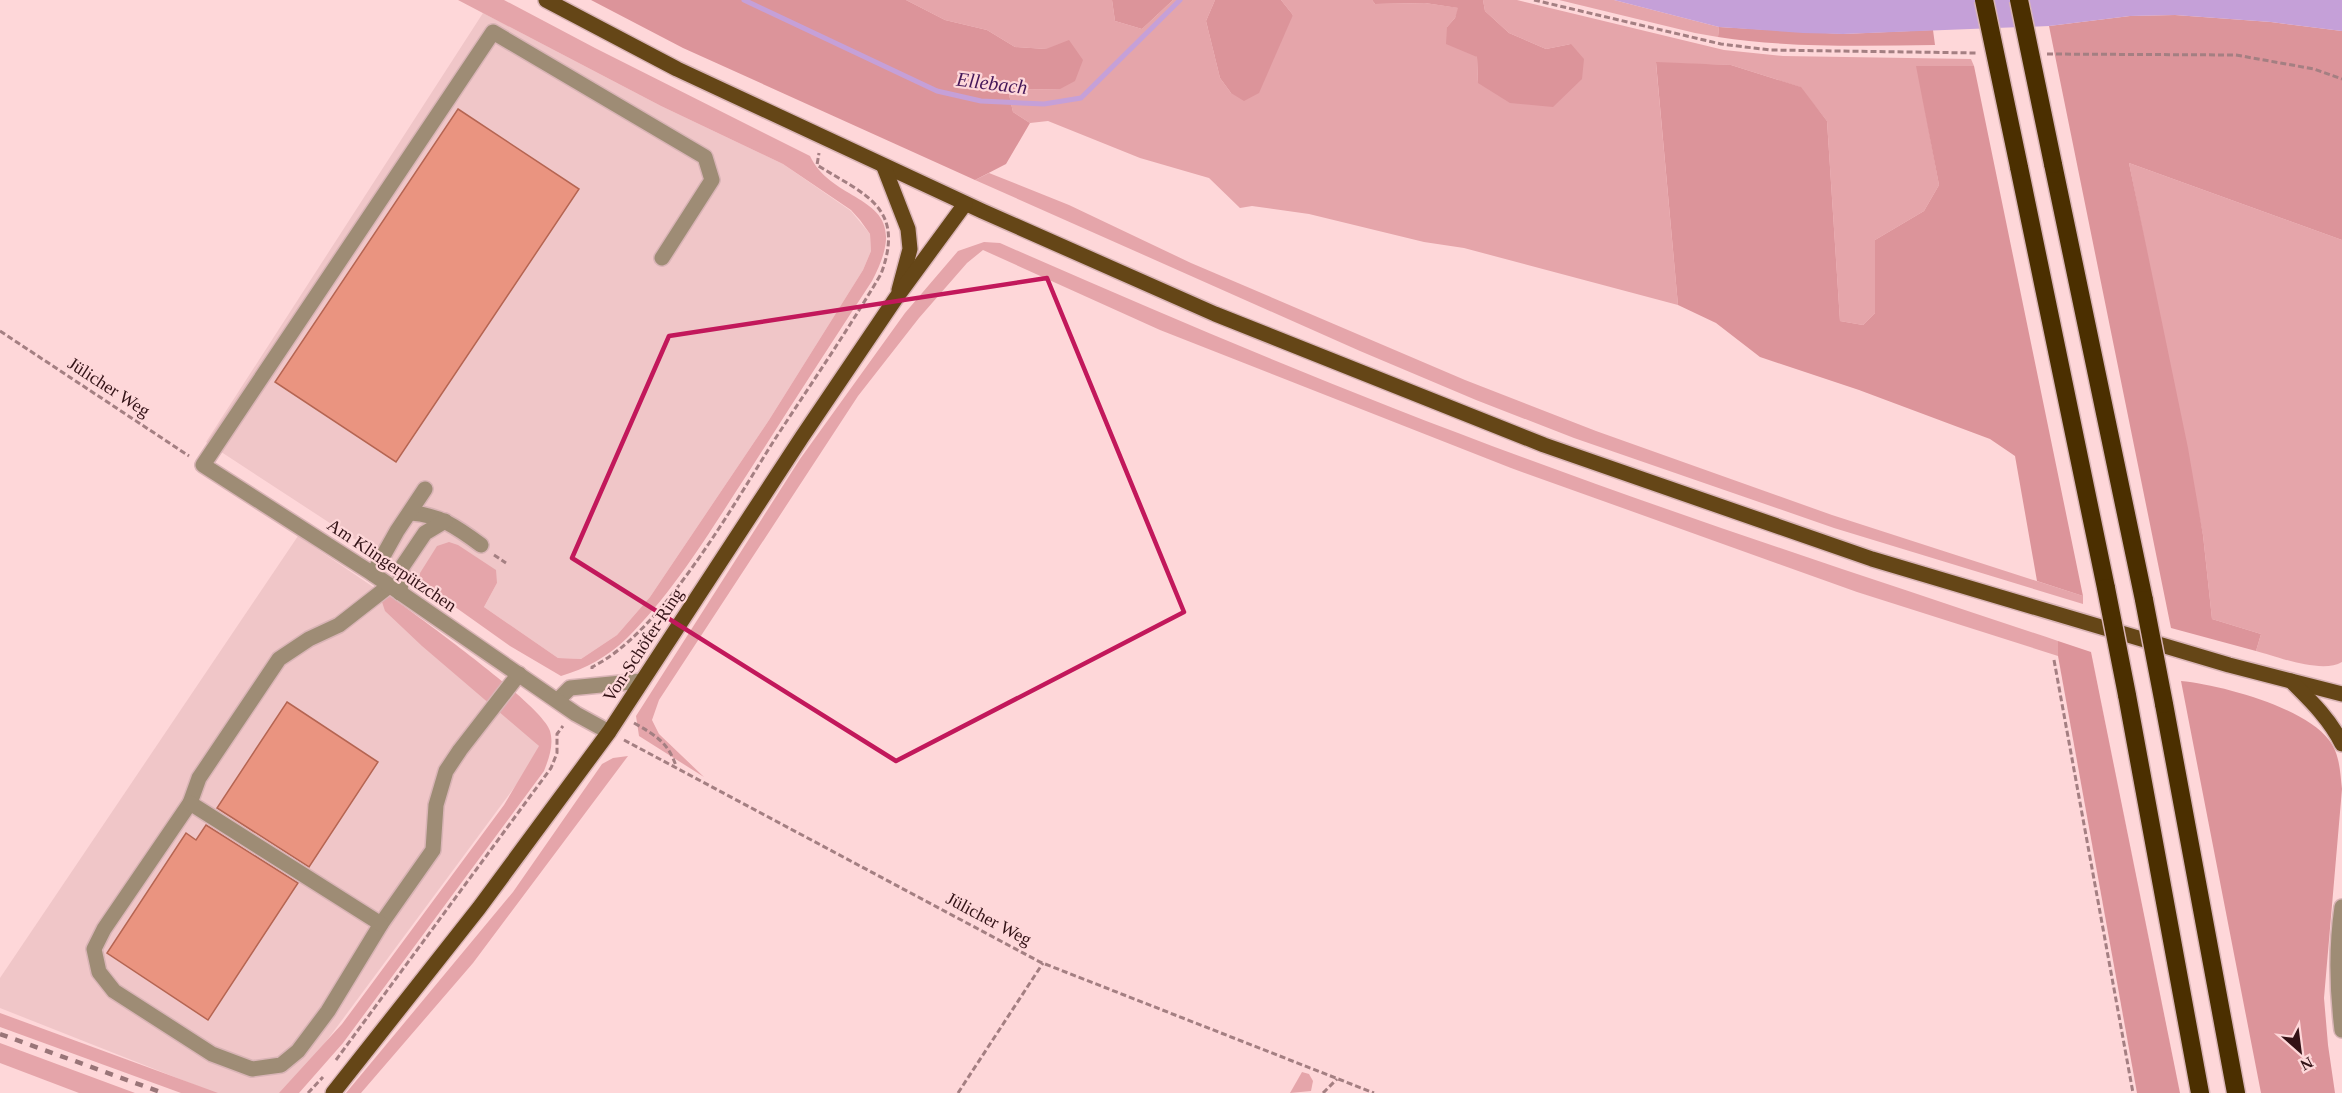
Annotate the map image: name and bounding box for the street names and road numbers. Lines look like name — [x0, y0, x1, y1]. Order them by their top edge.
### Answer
street label: Jülicher Weg — [64, 353, 154, 421]
street label: Am Klingerpützchen — [324, 514, 460, 616]
street label: Von-Schöfer-Ring — [599, 584, 687, 706]
street label: Jülicher Weg — [943, 888, 1035, 950]

